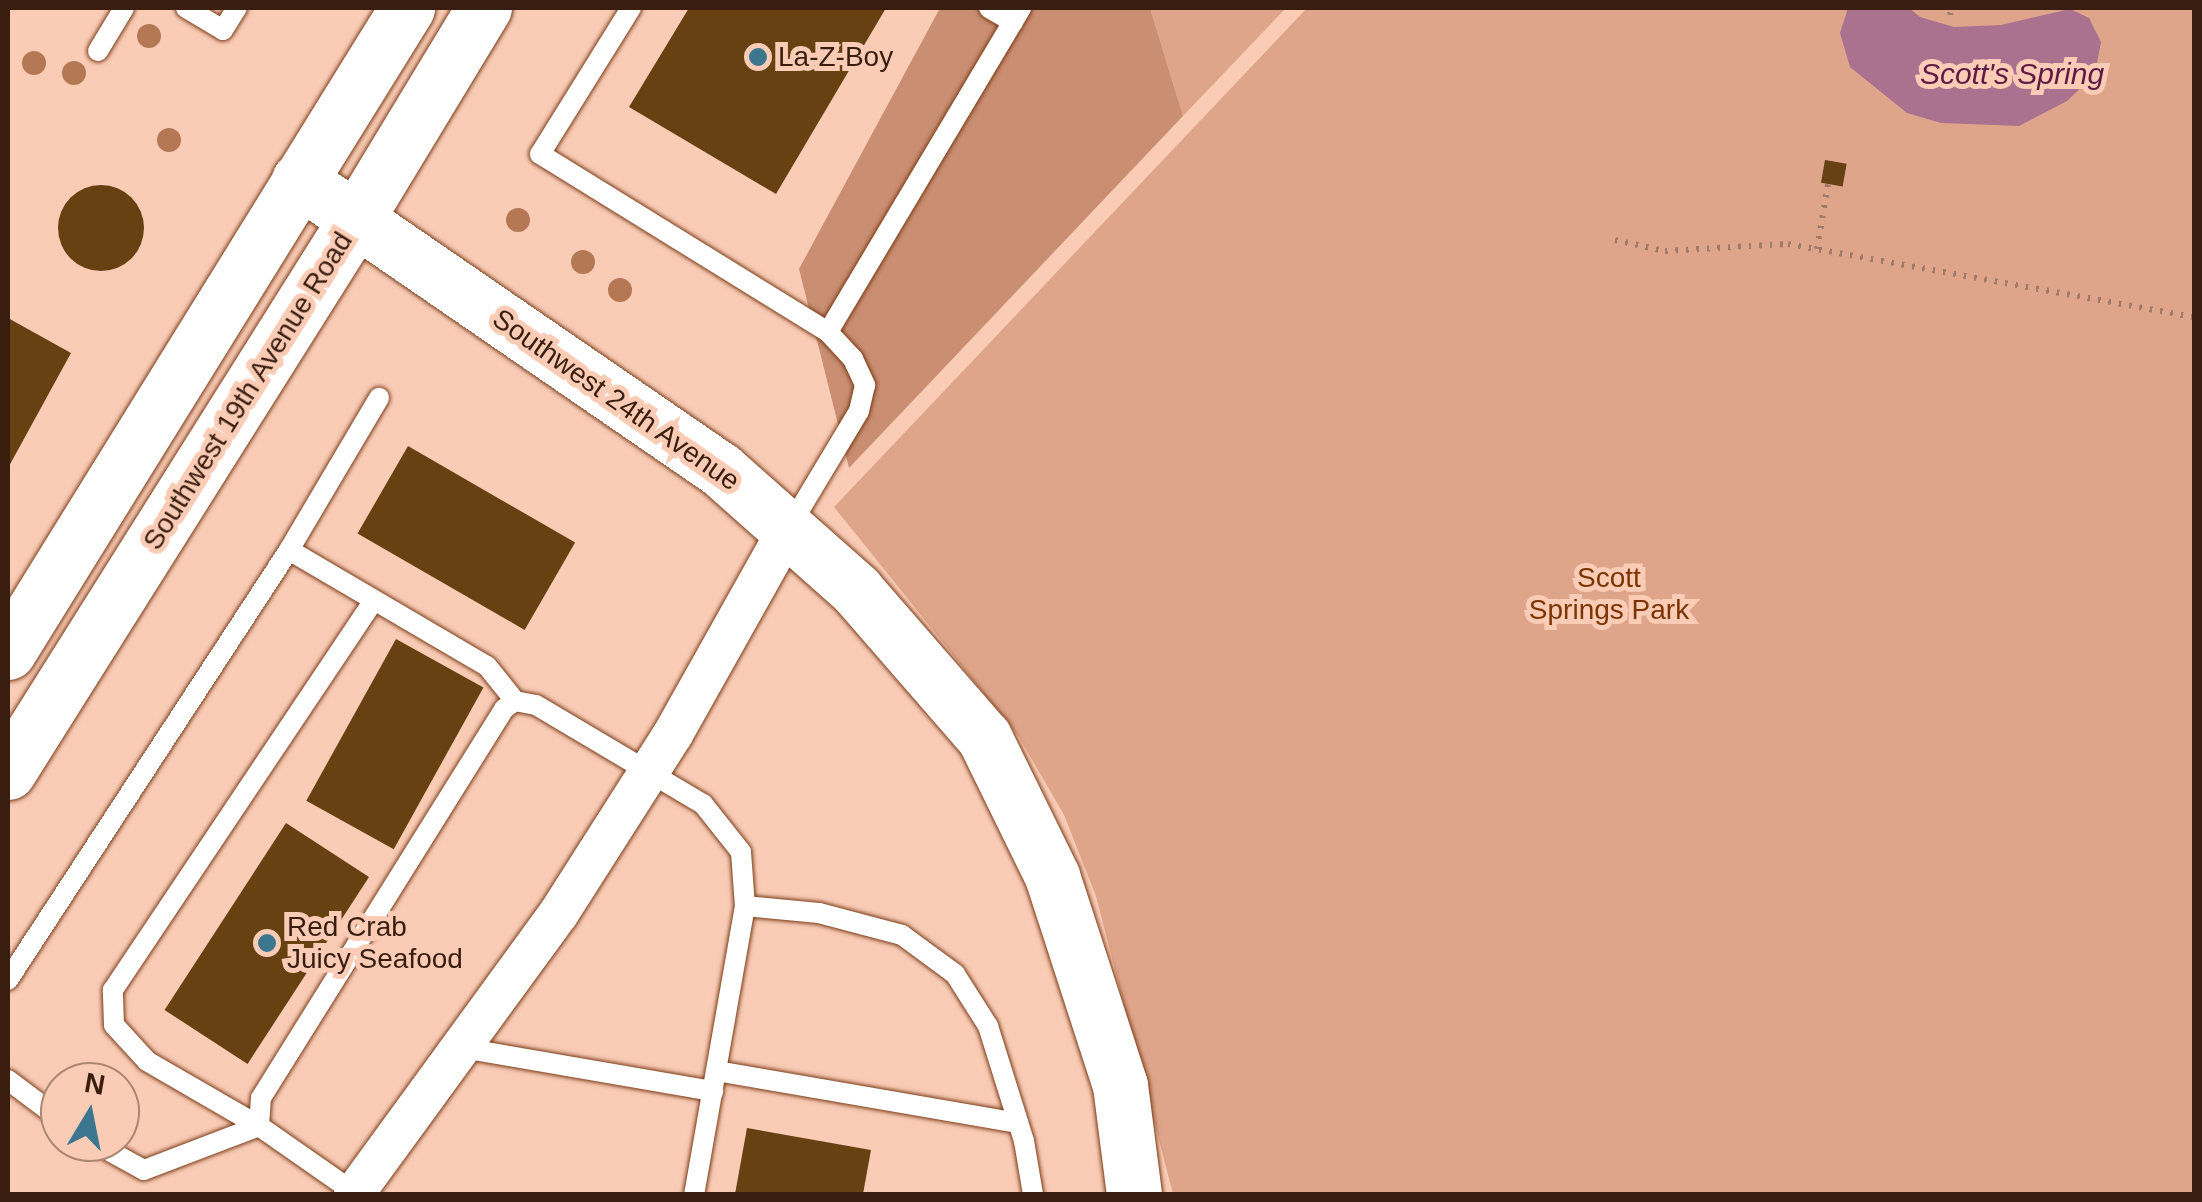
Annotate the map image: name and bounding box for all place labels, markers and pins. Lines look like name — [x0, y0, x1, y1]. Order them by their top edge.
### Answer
place label: La-Z-Boy — [778, 40, 893, 74]
marker: La-Z-Boy — [747, 46, 769, 68]
place label: Red Crab Juicy Seafood — [287, 910, 463, 976]
marker: Red Crab Juicy Seafood — [256, 932, 278, 954]

